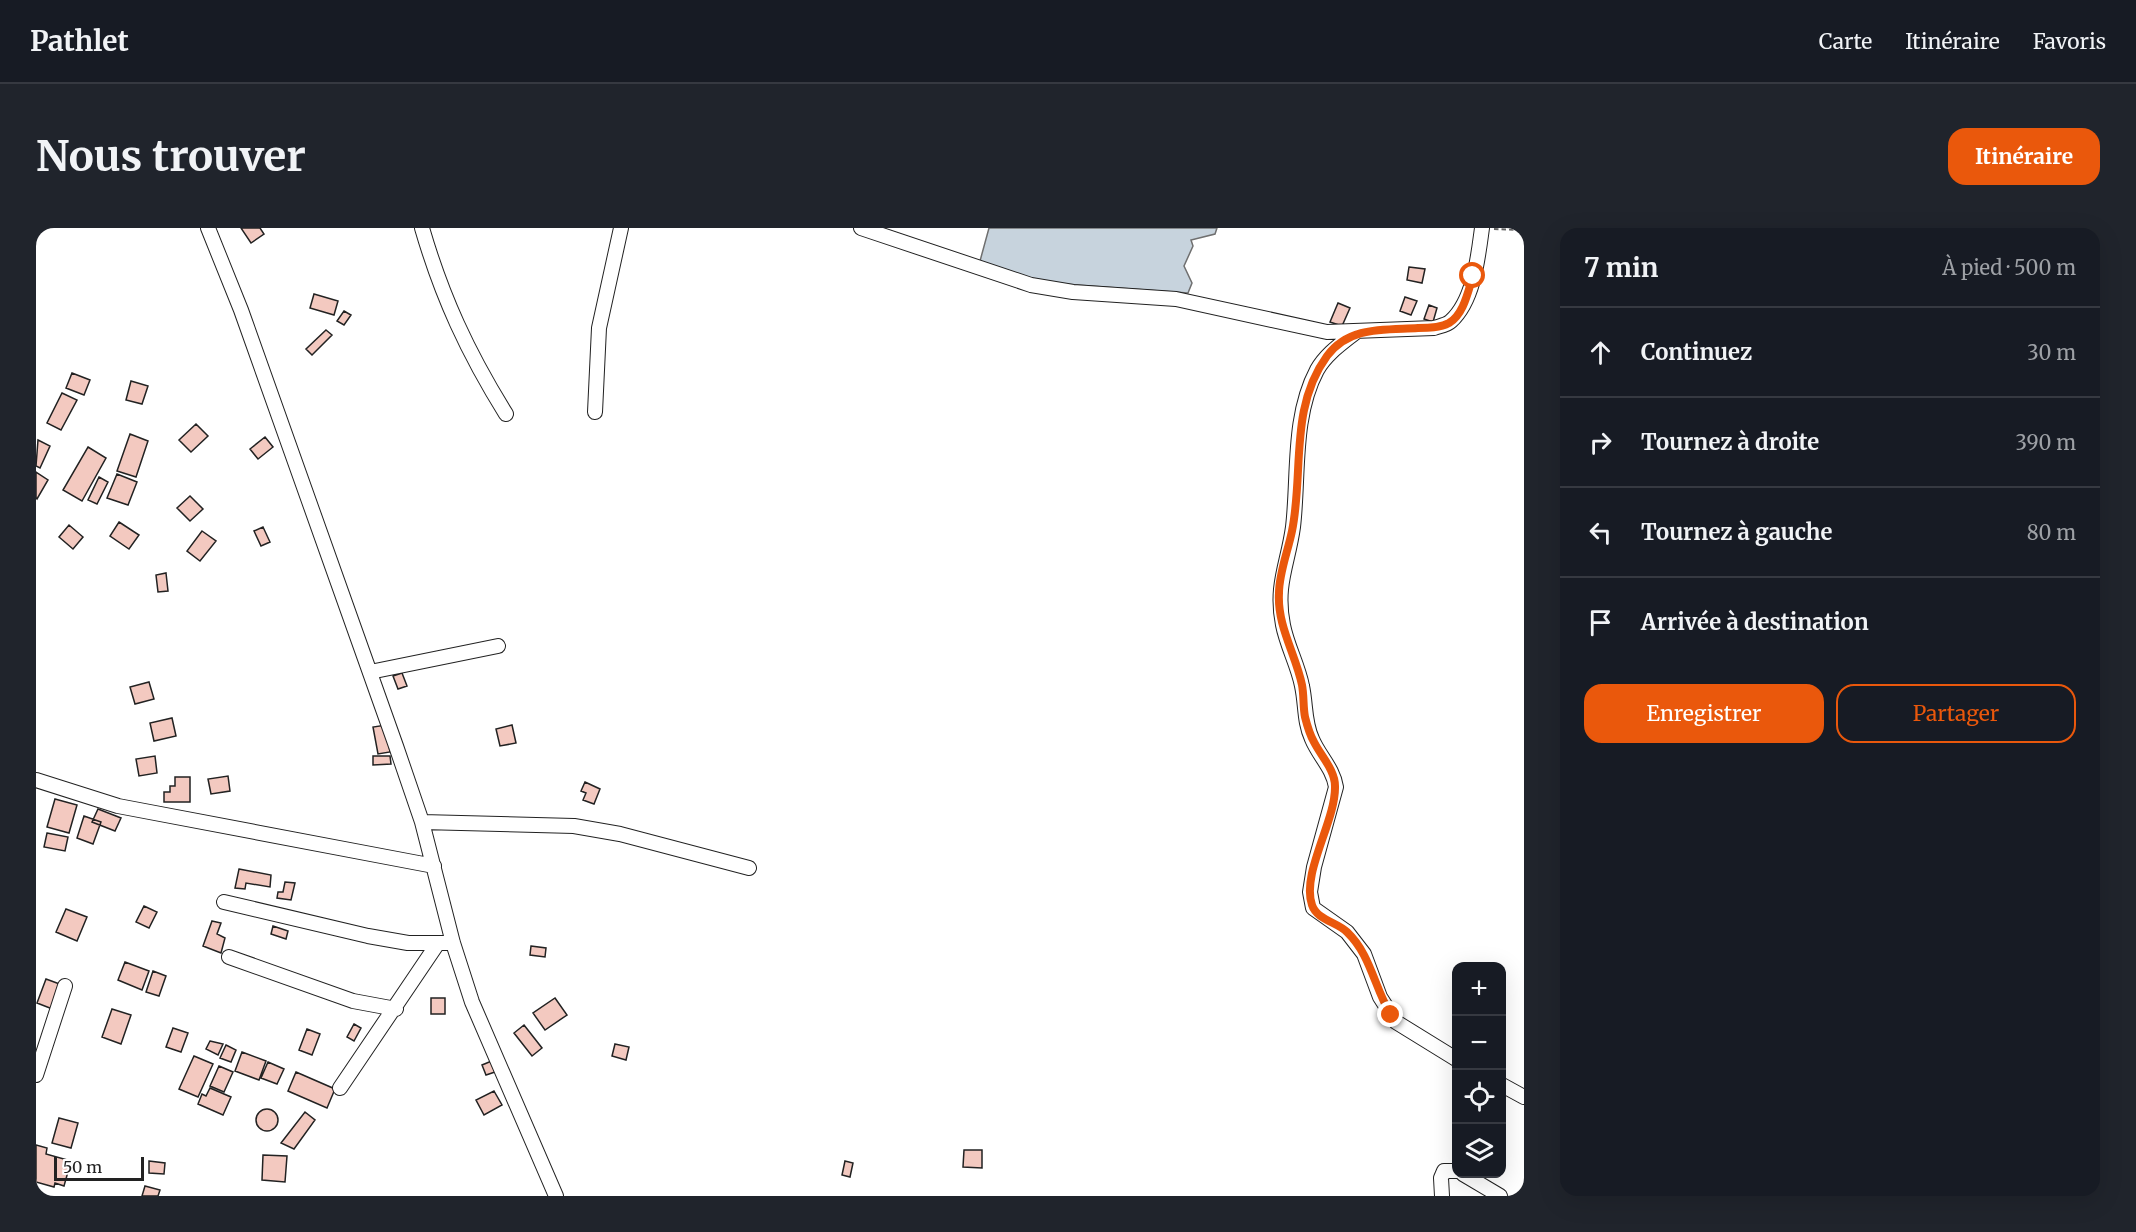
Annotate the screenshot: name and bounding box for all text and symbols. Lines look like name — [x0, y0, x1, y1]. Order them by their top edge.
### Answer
text: Pathlet — [30, 23, 129, 59]
text: Carte — [1819, 28, 1872, 55]
text: Itinéraire — [1905, 28, 2000, 55]
text: Favoris — [2033, 28, 2106, 55]
button: Itinéraire — [1948, 128, 2100, 185]
text: Nous trouver — [36, 130, 306, 182]
text: 7 min — [1584, 251, 1658, 284]
text: À pied · 500 m — [1942, 255, 2076, 280]
route start — [1459, 262, 1485, 288]
icon: ahead — [1584, 336, 1617, 369]
text: Continuez — [1641, 338, 1752, 366]
text: 30 m — [2027, 340, 2076, 365]
icon: right — [1584, 426, 1617, 459]
text: Tournez à droite — [1641, 428, 1819, 456]
text: 390 m — [2016, 430, 2076, 455]
icon: left — [1584, 516, 1617, 549]
text: Tournez à gauche — [1641, 518, 1832, 546]
text: 80 m — [2027, 520, 2076, 545]
icon: arrive — [1584, 606, 1617, 639]
text: Arrivée à destination — [1641, 608, 1869, 636]
button: Enregistrer — [1584, 684, 1824, 743]
button: Partager — [1836, 684, 2076, 743]
map controls — [1452, 962, 1506, 1178]
button: + — [1452, 962, 1506, 1016]
route end — [1377, 1001, 1403, 1027]
button: − — [1452, 1016, 1506, 1070]
button: locate — [1452, 1070, 1506, 1124]
button: layers — [1452, 1124, 1506, 1178]
scale bar — [54, 1154, 144, 1182]
text: 50 m — [63, 1157, 102, 1177]

